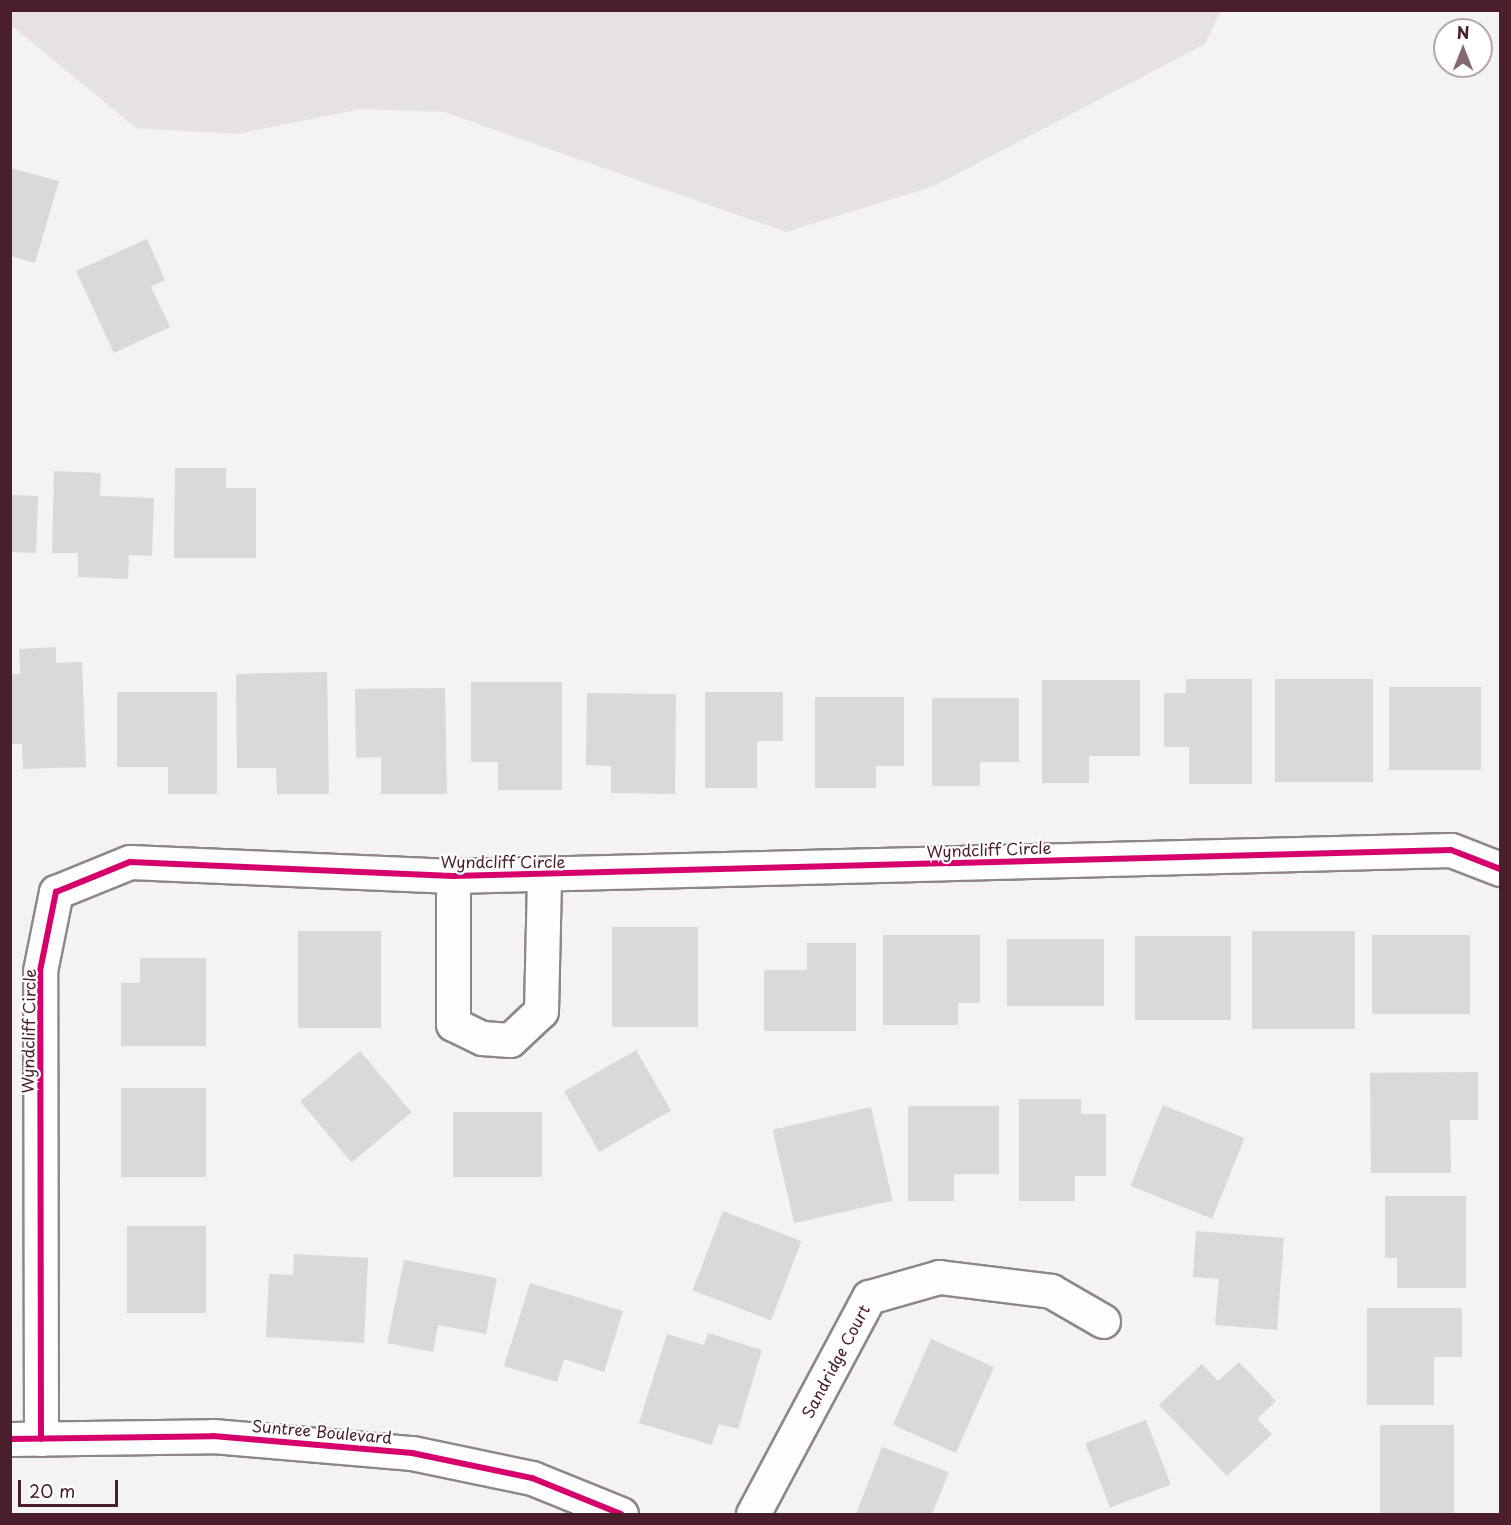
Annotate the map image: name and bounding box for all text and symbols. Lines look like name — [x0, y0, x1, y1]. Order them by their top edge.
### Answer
north arrow — [1433, 18, 1493, 78]
text: N — [1457, 20, 1469, 44]
street label: Wyndcliff Circle — [926, 837, 1052, 861]
street label: Wyndcliff Circle — [440, 851, 566, 871]
street label: Wyndcliff Circle — [17, 968, 39, 1094]
street label: Sandridge Court — [796, 1300, 874, 1422]
street label: Suntree Boulevard — [250, 1415, 394, 1447]
scale bar — [21, 1468, 122, 1506]
text: 20 m — [29, 1477, 75, 1504]

